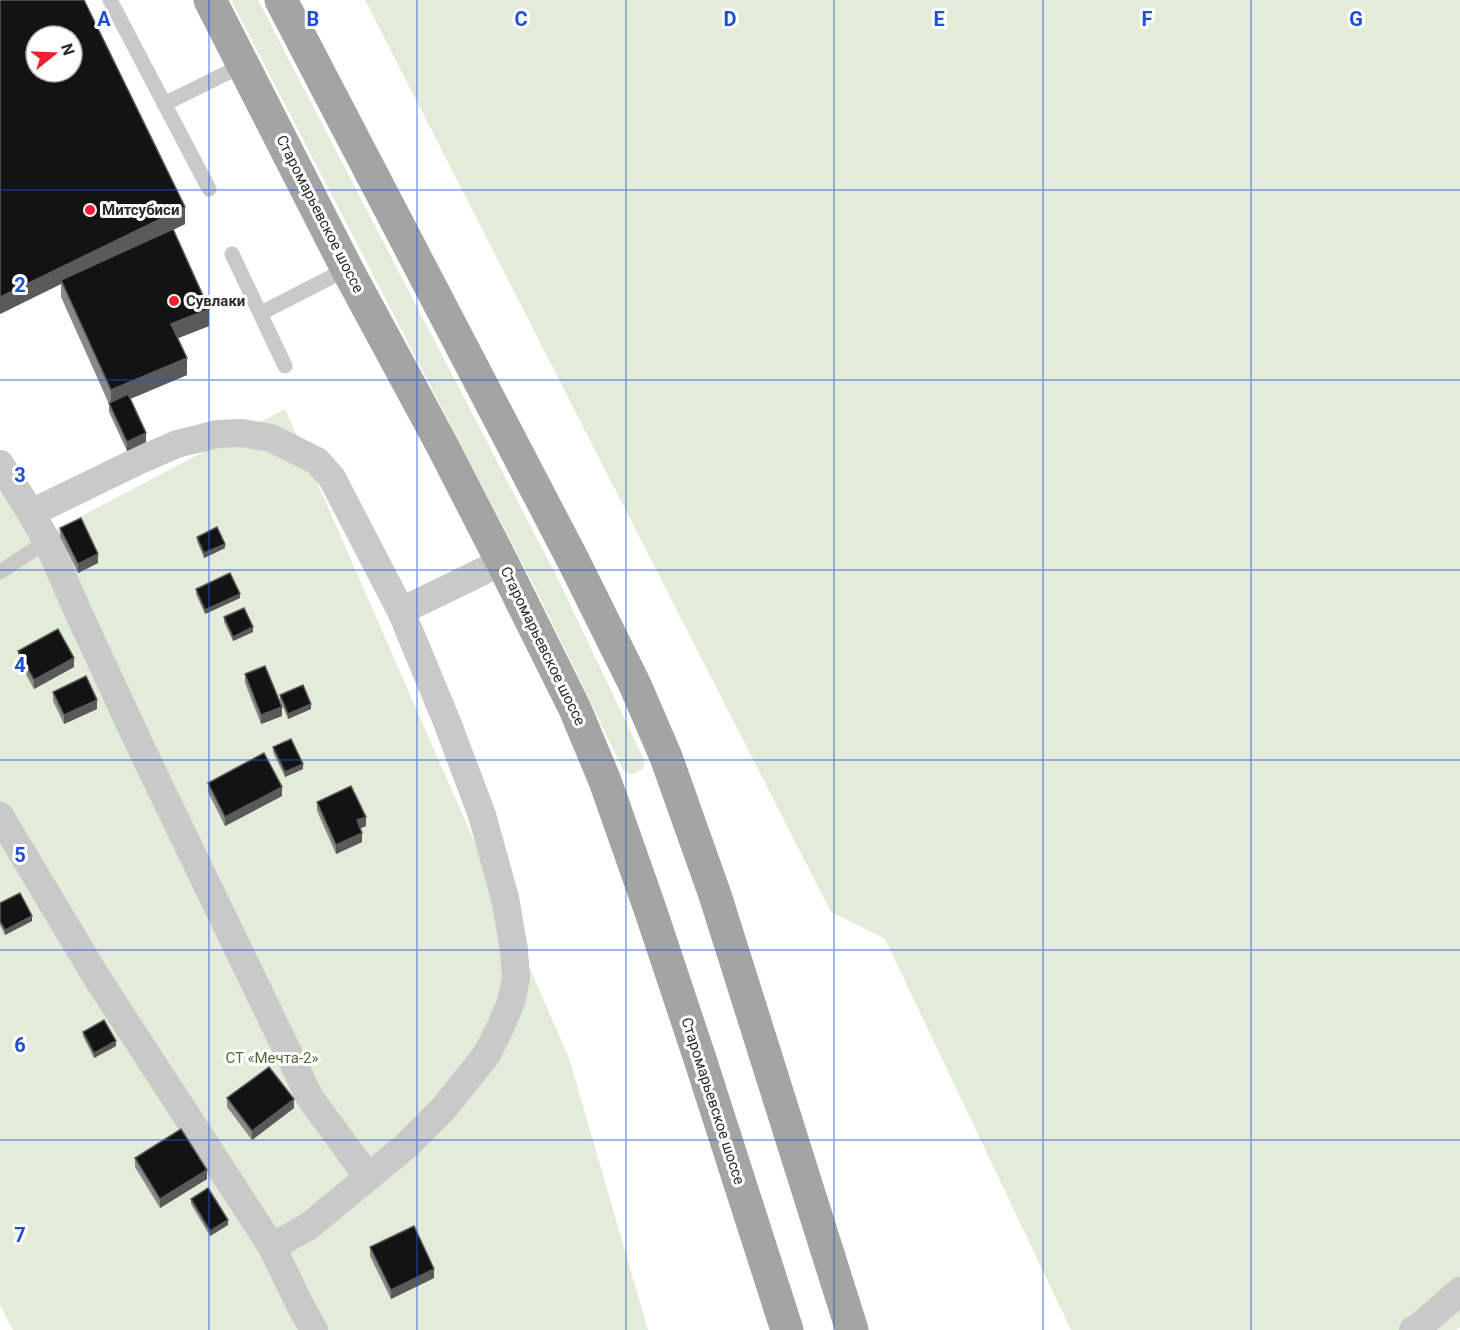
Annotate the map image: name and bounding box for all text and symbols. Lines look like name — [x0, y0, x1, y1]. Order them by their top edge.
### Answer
text: A — [97, 7, 111, 31]
text: B — [307, 7, 319, 31]
text: C — [514, 7, 528, 31]
text: D — [724, 7, 737, 31]
text: E — [933, 7, 945, 31]
text: F — [1142, 7, 1153, 31]
text: G — [1349, 7, 1363, 31]
north arrow — [24, 24, 84, 84]
text: N — [57, 41, 79, 58]
street label: Старомарьевское шоссе — [272, 132, 368, 296]
place label: Митсубиси — [102, 201, 179, 219]
marker: Митсубиси — [83, 203, 97, 217]
text: 2 — [14, 273, 26, 297]
place label: Сувлаки — [186, 292, 245, 310]
marker: Сувлаки — [167, 294, 181, 308]
text: 3 — [14, 463, 26, 487]
street label: Старомарьевское шоссе — [497, 564, 589, 729]
text: 4 — [14, 653, 26, 677]
text: 5 — [14, 843, 26, 867]
street label: Старомарьевское шоссе — [677, 1015, 749, 1187]
text: 6 — [14, 1033, 26, 1057]
park label: СТ «Мечта-2» — [225, 1049, 319, 1067]
text: 7 — [14, 1223, 26, 1247]

